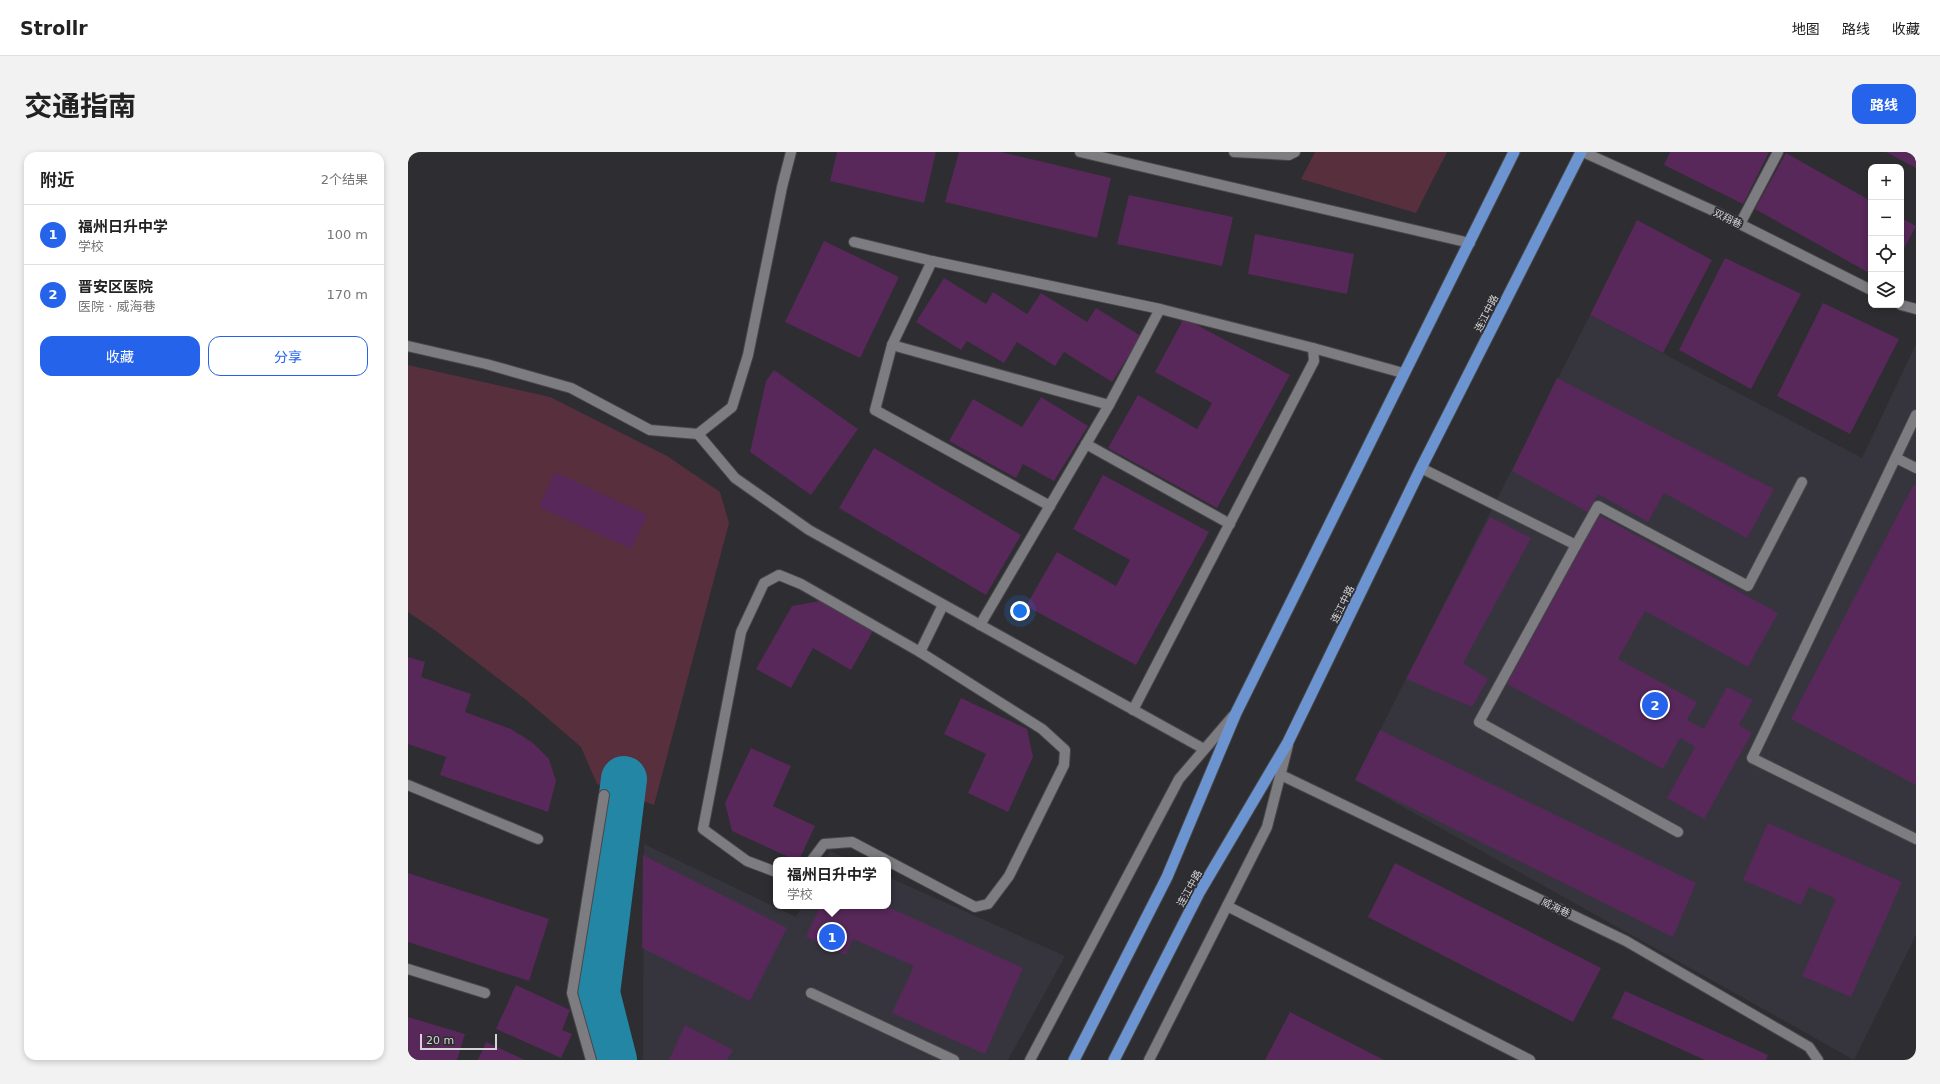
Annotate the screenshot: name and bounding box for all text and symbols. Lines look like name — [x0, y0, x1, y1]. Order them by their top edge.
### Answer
text: Strollr — [20, 17, 88, 39]
text: 地图 — [1792, 21, 1820, 37]
text: 路线 — [1842, 21, 1870, 37]
text: 收藏 — [1892, 21, 1920, 37]
button: 路线 — [1852, 84, 1916, 124]
text: 交通指南 — [24, 90, 136, 123]
map controls — [1868, 164, 1904, 308]
button: + — [1868, 164, 1904, 200]
text: 附近 — [40, 170, 74, 190]
text: 2个结果 — [321, 172, 368, 187]
button: − — [1868, 200, 1904, 236]
street label: 双翔巷 — [1712, 207, 1744, 230]
text: 福州日升中学 — [78, 218, 168, 236]
text: 1 — [48, 227, 58, 242]
text: 100 m — [326, 227, 368, 242]
button: locate — [1868, 236, 1904, 272]
text: 学校 — [78, 239, 104, 254]
button: layers — [1868, 272, 1904, 308]
text: 晋安区医院 — [78, 278, 153, 296]
text: 2 — [48, 287, 58, 302]
text: 170 m — [326, 287, 368, 302]
street label: 连江中路 — [1472, 293, 1500, 334]
text: 医院 · 威海巷 — [78, 299, 155, 314]
button: 收藏 — [40, 336, 200, 376]
button: 分享 — [208, 336, 368, 376]
street label: 连江中路 — [1329, 584, 1356, 625]
your location — [1010, 601, 1030, 621]
pin: 2 — [1642, 690, 1668, 720]
popup — [773, 857, 891, 909]
text: 福州日升中学 — [787, 866, 877, 884]
street label: 连江中路 — [1175, 868, 1204, 908]
text: 学校 — [787, 887, 813, 902]
street label: 威海巷 — [1540, 896, 1572, 919]
pin: 1 — [819, 922, 845, 952]
scale bar — [420, 1032, 497, 1051]
text: 20 m — [426, 1034, 454, 1047]

